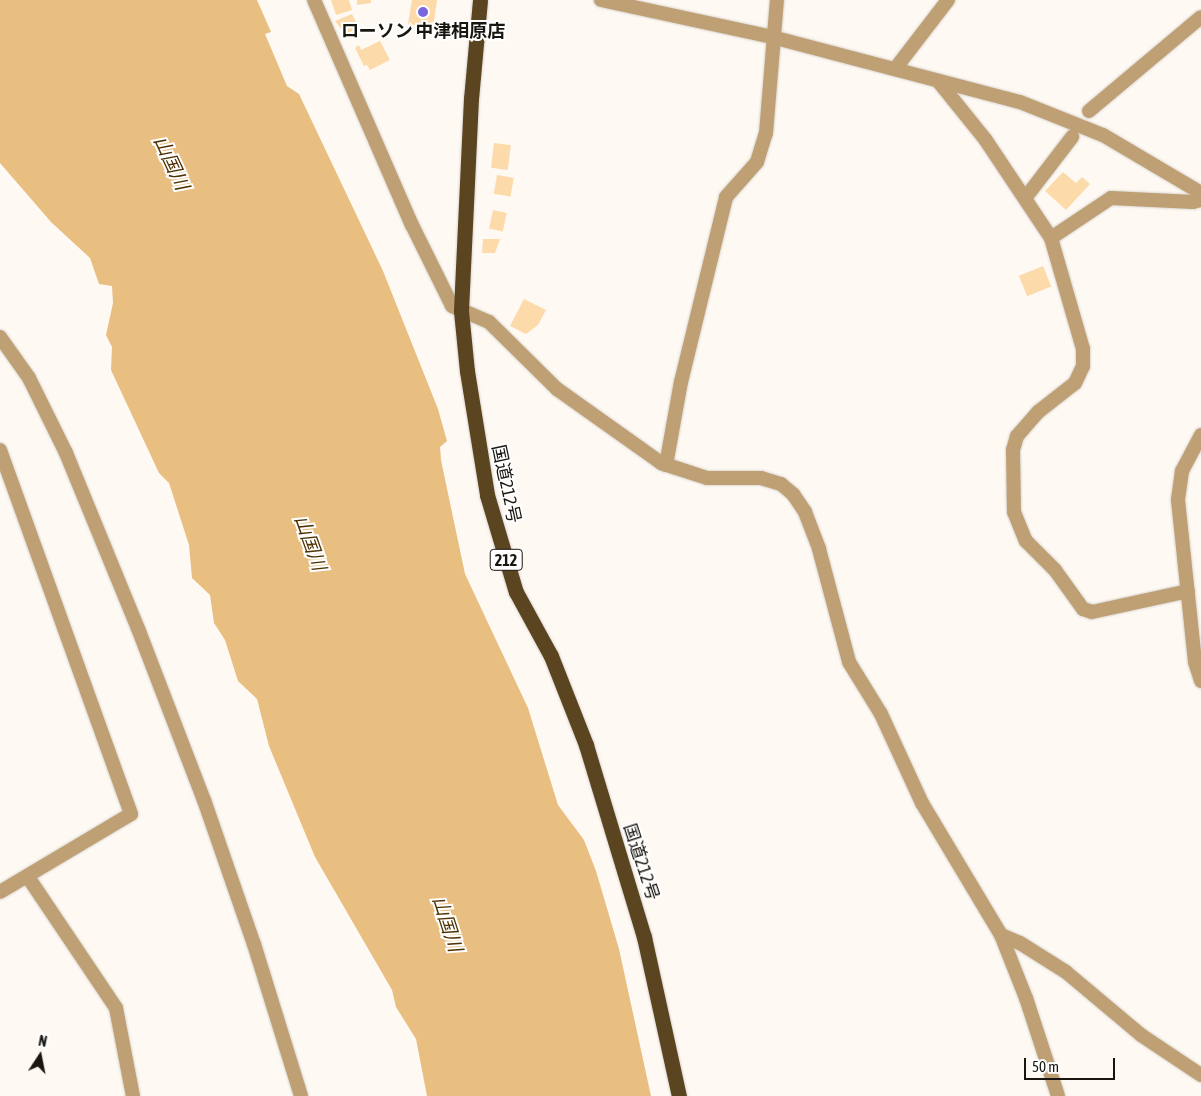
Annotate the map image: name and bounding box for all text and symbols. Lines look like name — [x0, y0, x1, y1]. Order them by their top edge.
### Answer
marker: ローソン 中津相原店 — [417, 6, 429, 18]
place label: ローソン 中津相原店 — [341, 20, 505, 42]
water label: 山国川 — [149, 132, 193, 194]
street label: 国道212号 — [487, 443, 525, 525]
water label: 山国川 — [290, 512, 330, 574]
road number: 212 — [488, 546, 524, 574]
street label: 国道212号 — [618, 821, 664, 903]
water label: 山国川 — [427, 893, 467, 955]
north arrow — [15, 1031, 65, 1081]
text: N — [37, 1033, 48, 1050]
scale bar — [1026, 1048, 1117, 1080]
text: 50 m — [1032, 1058, 1059, 1075]

